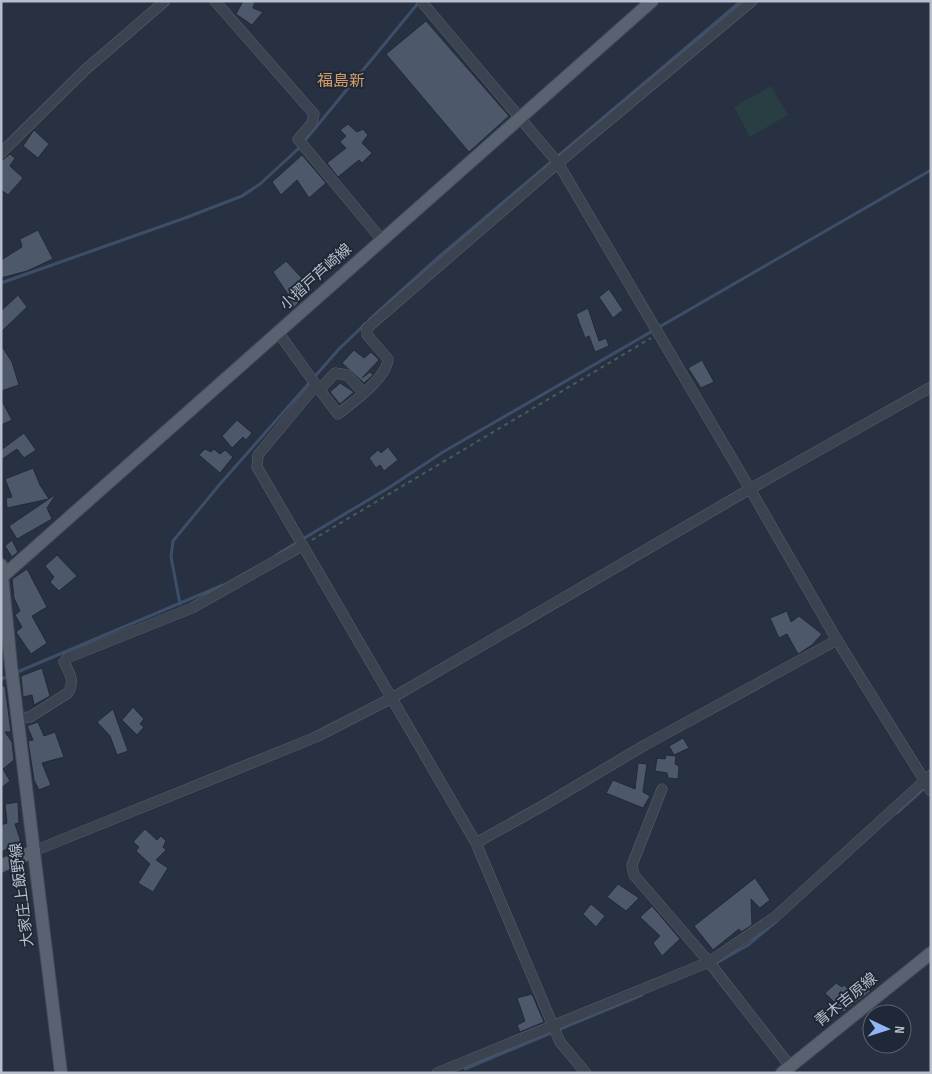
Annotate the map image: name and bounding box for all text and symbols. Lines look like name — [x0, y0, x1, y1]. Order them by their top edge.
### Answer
district label: 福島新 — [317, 72, 365, 91]
street label: 小摺戸芦崎線 — [276, 240, 356, 314]
street label: 大家庄上飯野線 — [6, 842, 38, 948]
street label: 青木吉原線 — [811, 969, 881, 1031]
north arrow — [862, 1004, 912, 1054]
text: N — [891, 1026, 908, 1034]

